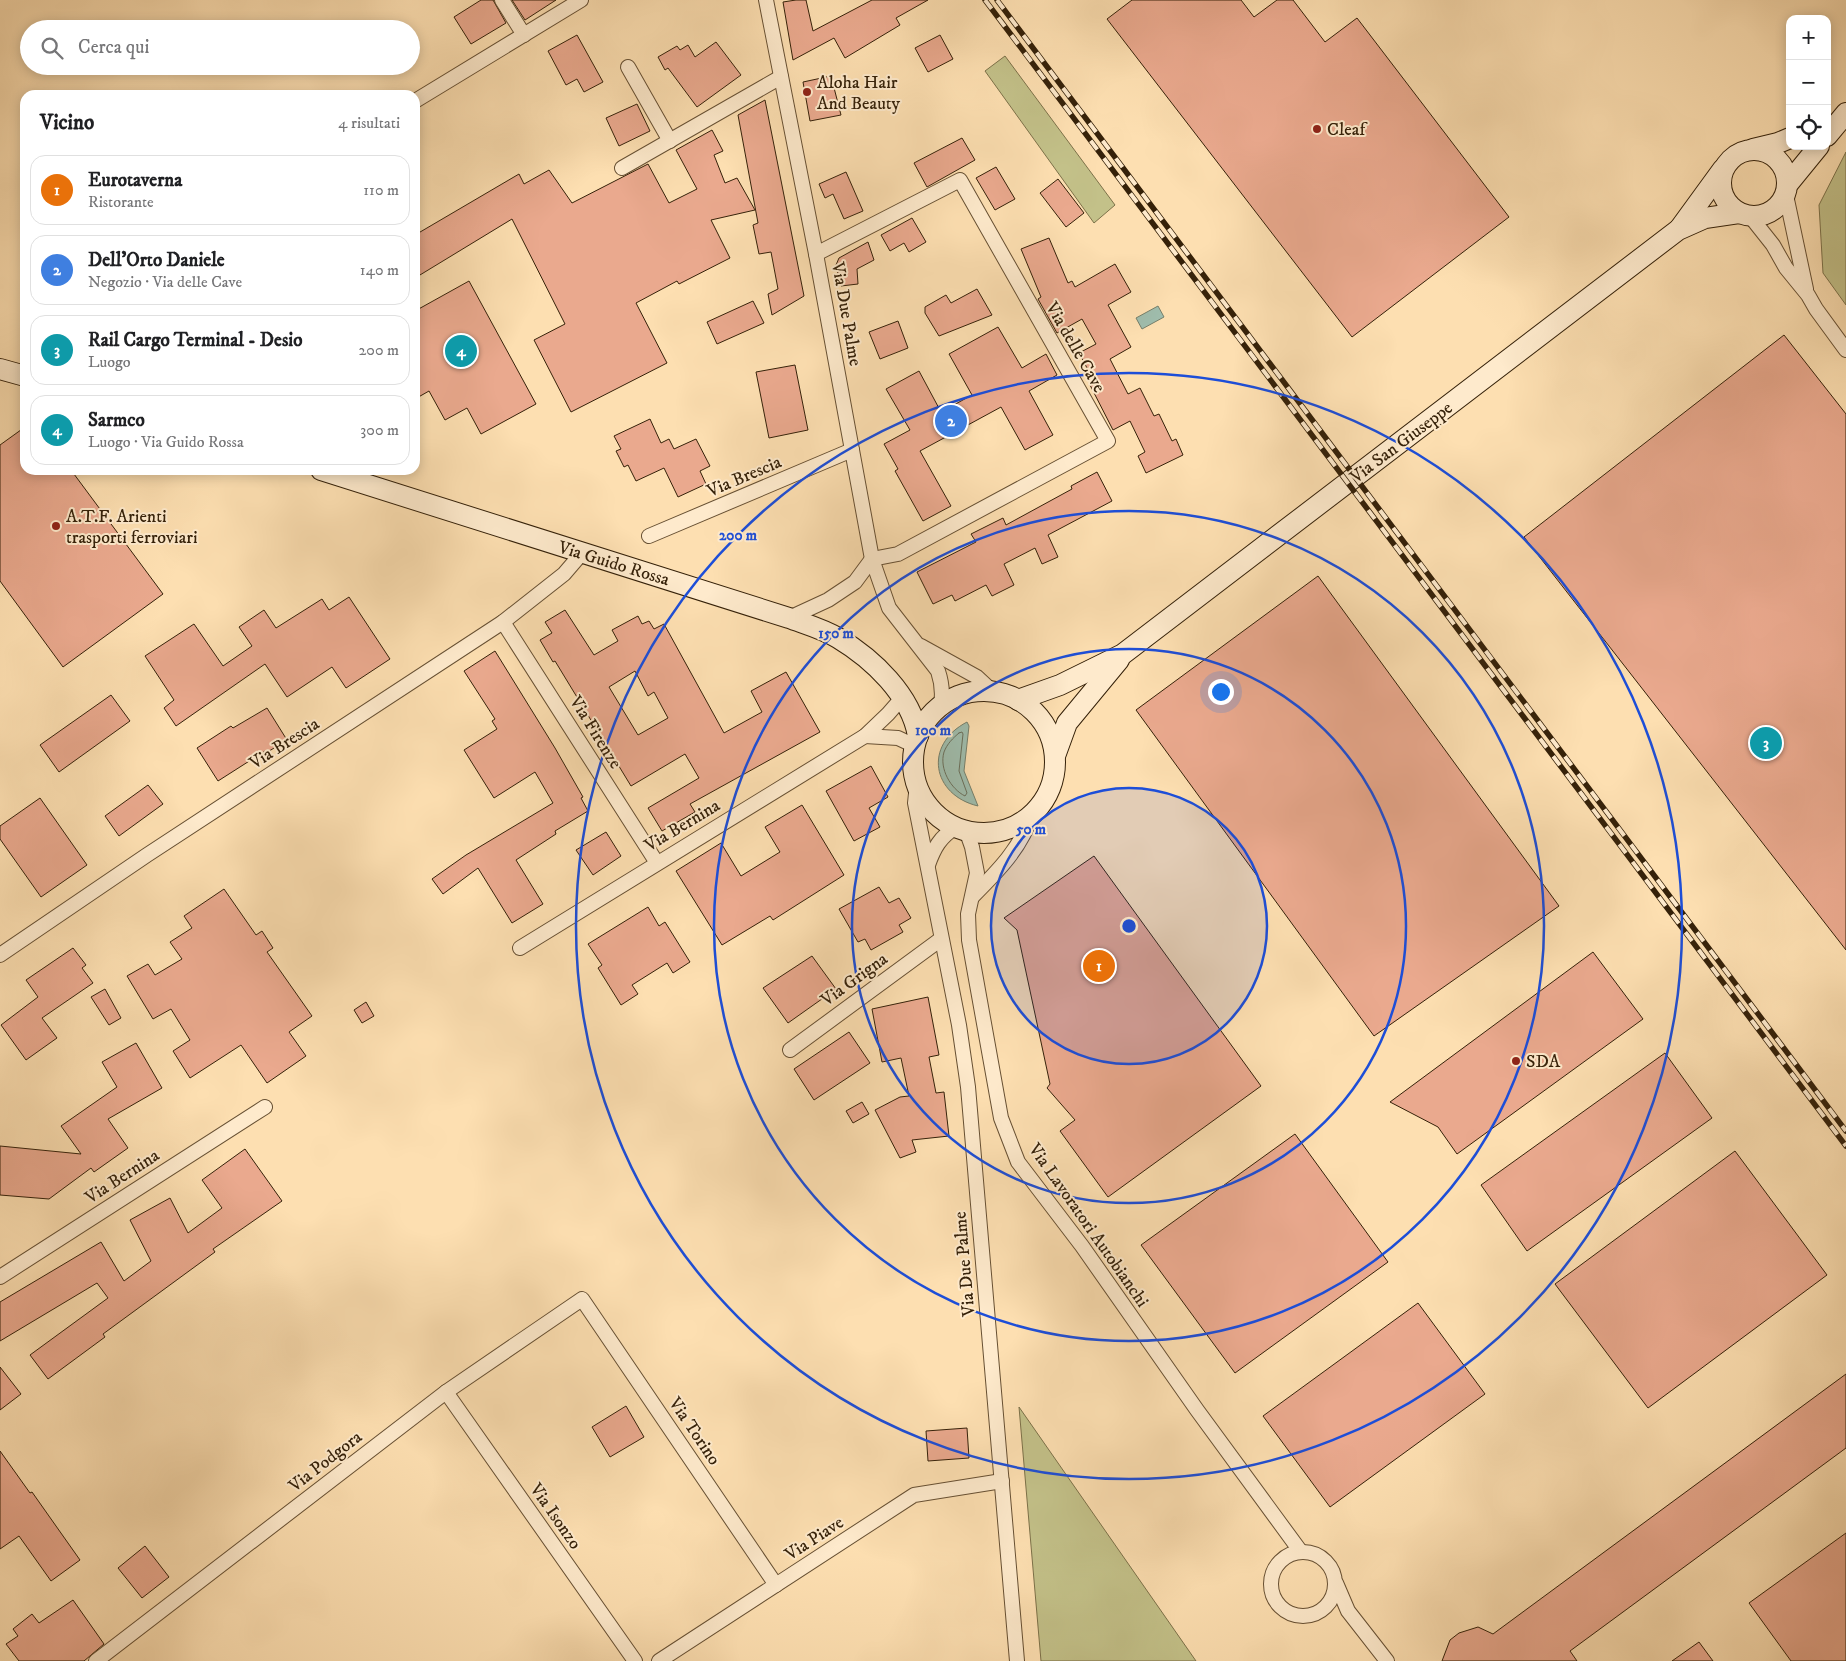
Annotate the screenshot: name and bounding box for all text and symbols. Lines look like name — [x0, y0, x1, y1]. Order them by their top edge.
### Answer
map controls — [1786, 15, 1831, 150]
button: + — [1786, 15, 1831, 60]
search box — [20, 20, 420, 75]
icon: search — [38, 34, 66, 62]
text: Cerca qui — [78, 36, 149, 59]
button: − — [1786, 60, 1831, 105]
place label: Aloha Hair And Beauty — [817, 72, 901, 115]
marker: Aloha Hair And Beauty — [801, 86, 813, 98]
button: locate — [1786, 105, 1831, 150]
text: Vicino — [40, 110, 94, 136]
text: 4 risultati — [338, 113, 400, 133]
place label: Cleaf — [1327, 119, 1368, 141]
marker: Cleaf — [1311, 123, 1323, 135]
text: Eurotaverna — [88, 169, 182, 192]
text: 1 — [54, 180, 60, 200]
text: 110 m — [363, 180, 399, 200]
text: Ristorante — [88, 192, 154, 212]
text: Dell'Orto Daniele — [88, 249, 225, 272]
street label: Via Due Palme — [826, 259, 866, 368]
text: 2 — [53, 260, 61, 280]
text: 140 m — [360, 260, 399, 280]
text: Negozio · Via delle Cave — [88, 272, 242, 292]
street label: Via delle Cave — [1040, 297, 1110, 397]
text: Rail Cargo Terminal - Desio — [88, 329, 302, 352]
pin: 4 — [445, 332, 477, 370]
text: 3 — [54, 340, 60, 360]
text: 200 m — [358, 340, 399, 360]
text: Luogo — [88, 352, 131, 372]
street label: Via San Giuseppe — [1345, 397, 1457, 489]
pin: 2 — [935, 402, 967, 440]
text: Sarmco — [88, 409, 145, 432]
text: 4 — [52, 420, 62, 440]
text: 300 m — [360, 420, 399, 440]
text: Luogo · Via Guido Rossa — [88, 432, 244, 452]
street label: Via Brescia — [703, 451, 785, 503]
place label: A.T.F. Arienti trasporti ferroviari — [66, 506, 198, 549]
marker: A.T.F. Arienti trasporti ferroviari — [50, 520, 62, 532]
text: 200 m — [719, 526, 758, 545]
street label: Via Guido Rossa — [554, 536, 672, 591]
text: 150 m — [818, 624, 854, 643]
your location — [1208, 679, 1234, 705]
street label: Via Firenze — [564, 691, 626, 773]
street label: Via Brescia — [245, 713, 324, 775]
text: 100 m — [915, 721, 952, 740]
pin: 3 — [1750, 724, 1782, 762]
street label: Via Bernina — [640, 795, 724, 857]
text: 50 m — [1015, 820, 1047, 839]
centre of rings — [1120, 917, 1138, 935]
pin: 1 — [1083, 947, 1115, 985]
street label: Via Grigna — [816, 948, 893, 1012]
place label: SDA — [1526, 1051, 1561, 1073]
marker: SDA — [1510, 1055, 1522, 1067]
street label: Via Lavoratori Autobianchi — [1023, 1139, 1153, 1312]
street label: Via Bernina — [80, 1145, 164, 1209]
street label: Via Due Palme — [949, 1211, 981, 1318]
street label: Via Torino — [663, 1393, 725, 1470]
street label: Via Podgora — [284, 1426, 367, 1498]
street label: Via Isonzo — [524, 1478, 586, 1554]
street label: Via Piave — [780, 1512, 848, 1566]

